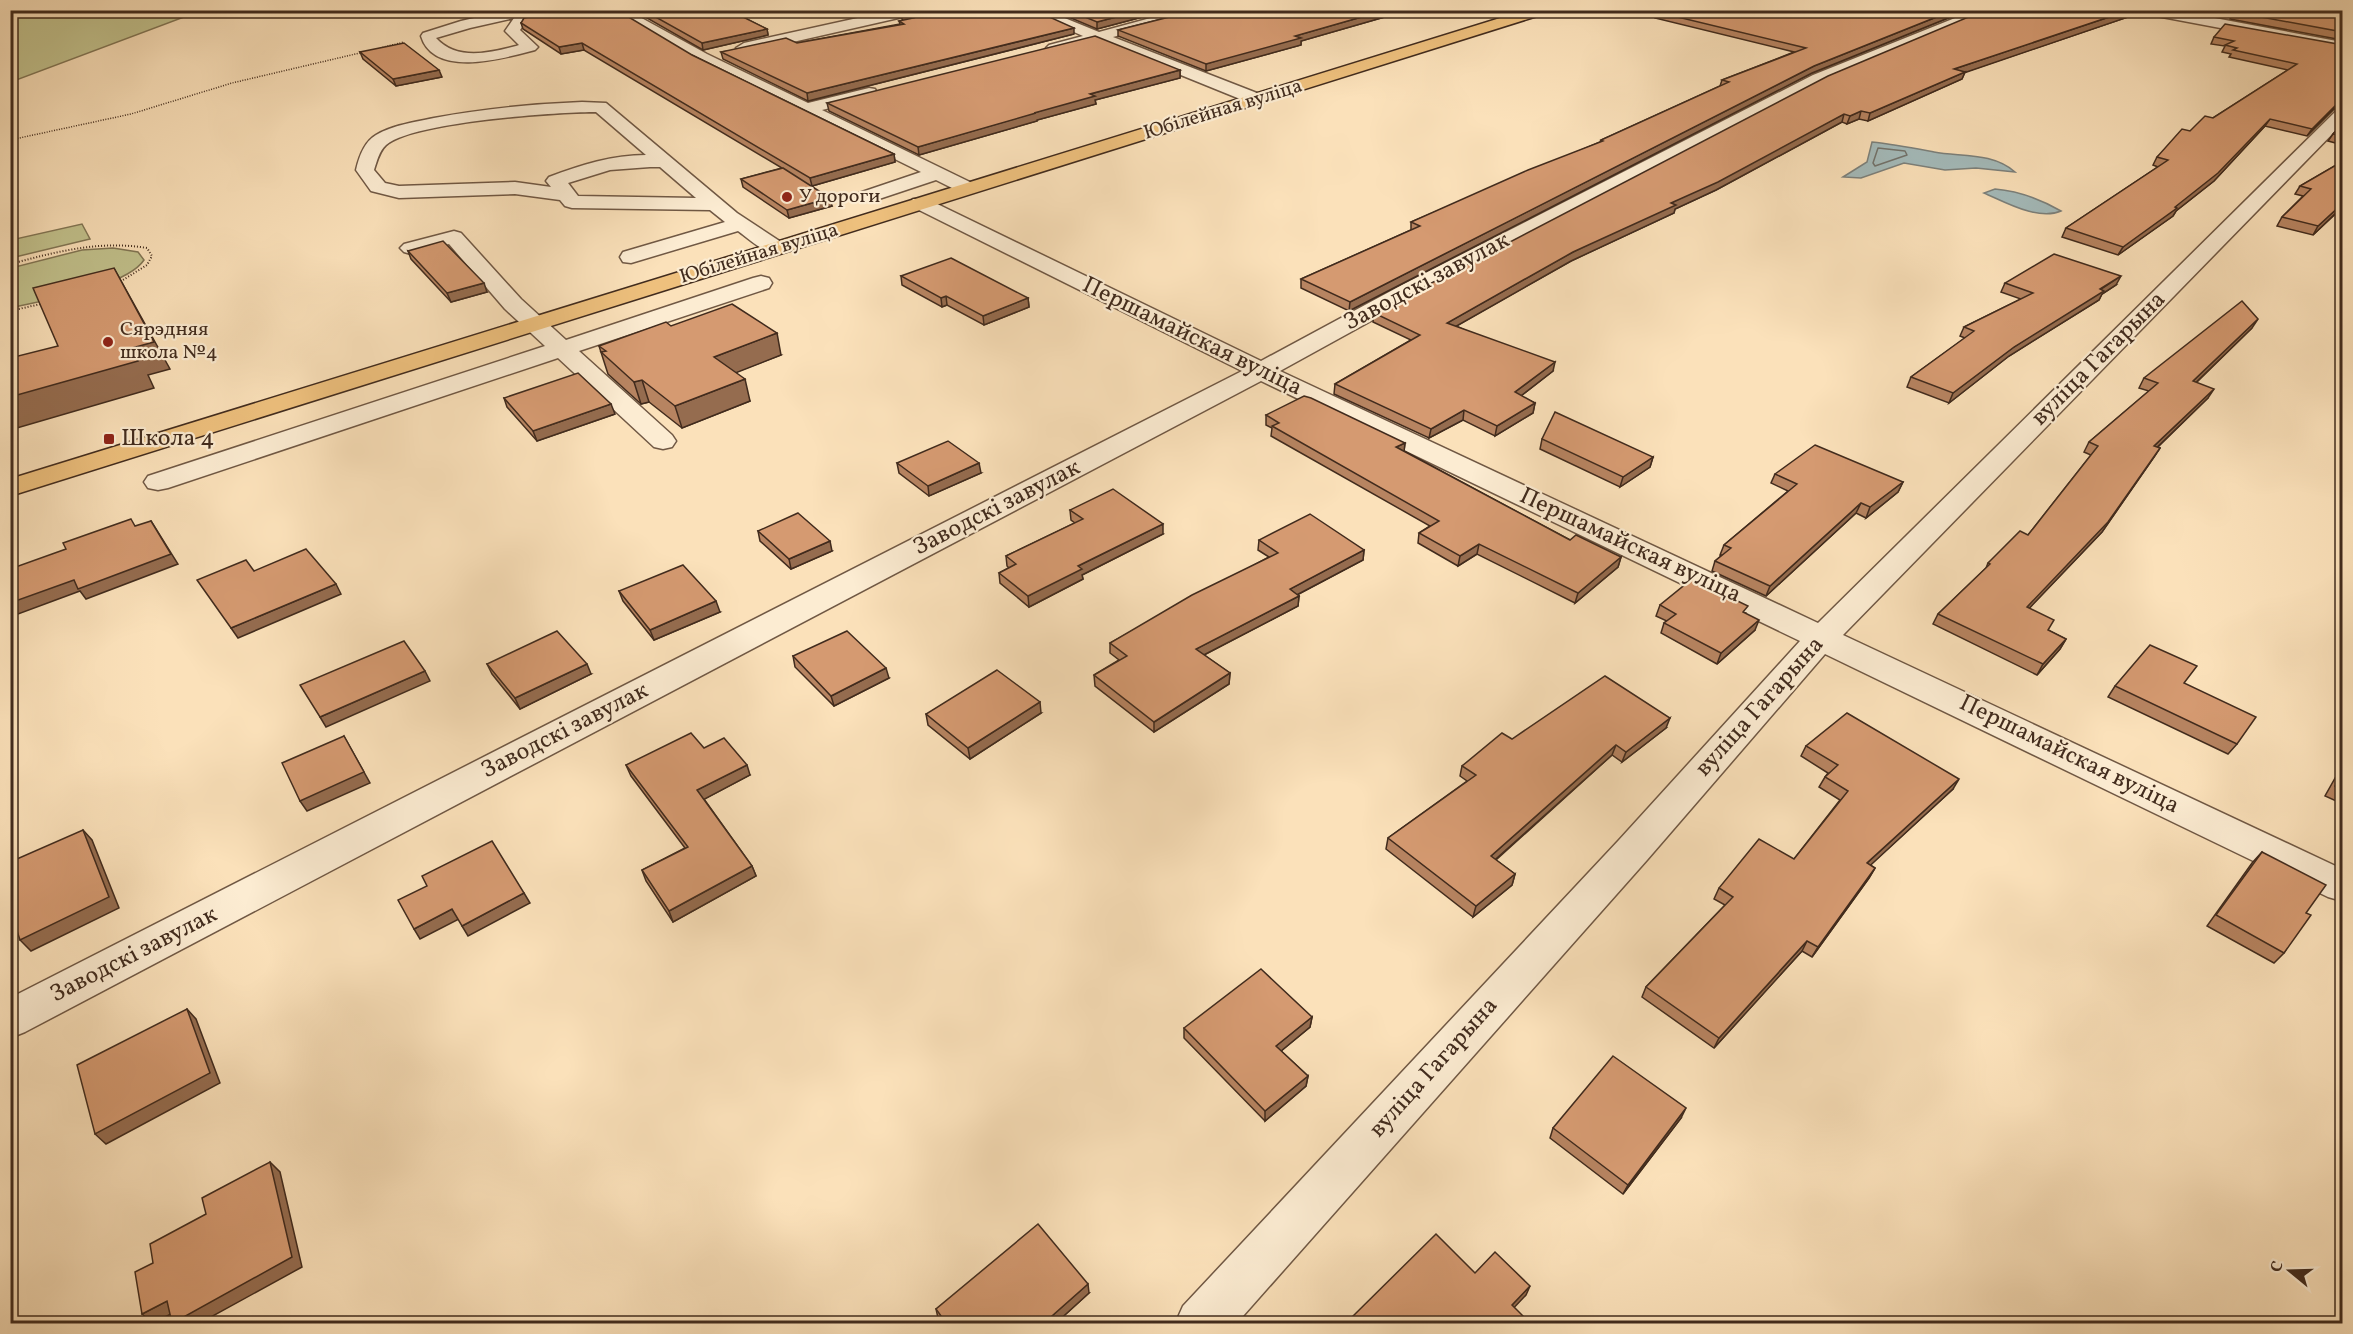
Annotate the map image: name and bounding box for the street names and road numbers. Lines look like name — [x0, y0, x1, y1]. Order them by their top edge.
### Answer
street label: Юбілейная вуліца — [1140, 72, 1306, 147]
street label: Юбілейная вуліца — [676, 216, 842, 291]
street label: Заводскі завулак — [1338, 224, 1516, 340]
street label: Першамайская вуліца — [1076, 269, 1308, 405]
street label: вуліца Гагарына — [2024, 284, 2174, 434]
street label: Заводскі завулак — [908, 451, 1087, 565]
street label: Першамайская вуліца — [1513, 480, 1747, 612]
street label: вуліца Гагарына — [1688, 629, 1832, 785]
street label: Заводскі завулак — [476, 674, 655, 788]
street label: Першамайская вуліца — [1953, 687, 2185, 823]
street label: Заводскі завулак — [45, 898, 224, 1012]
street label: вуліца Гагарына — [1362, 990, 1506, 1146]

